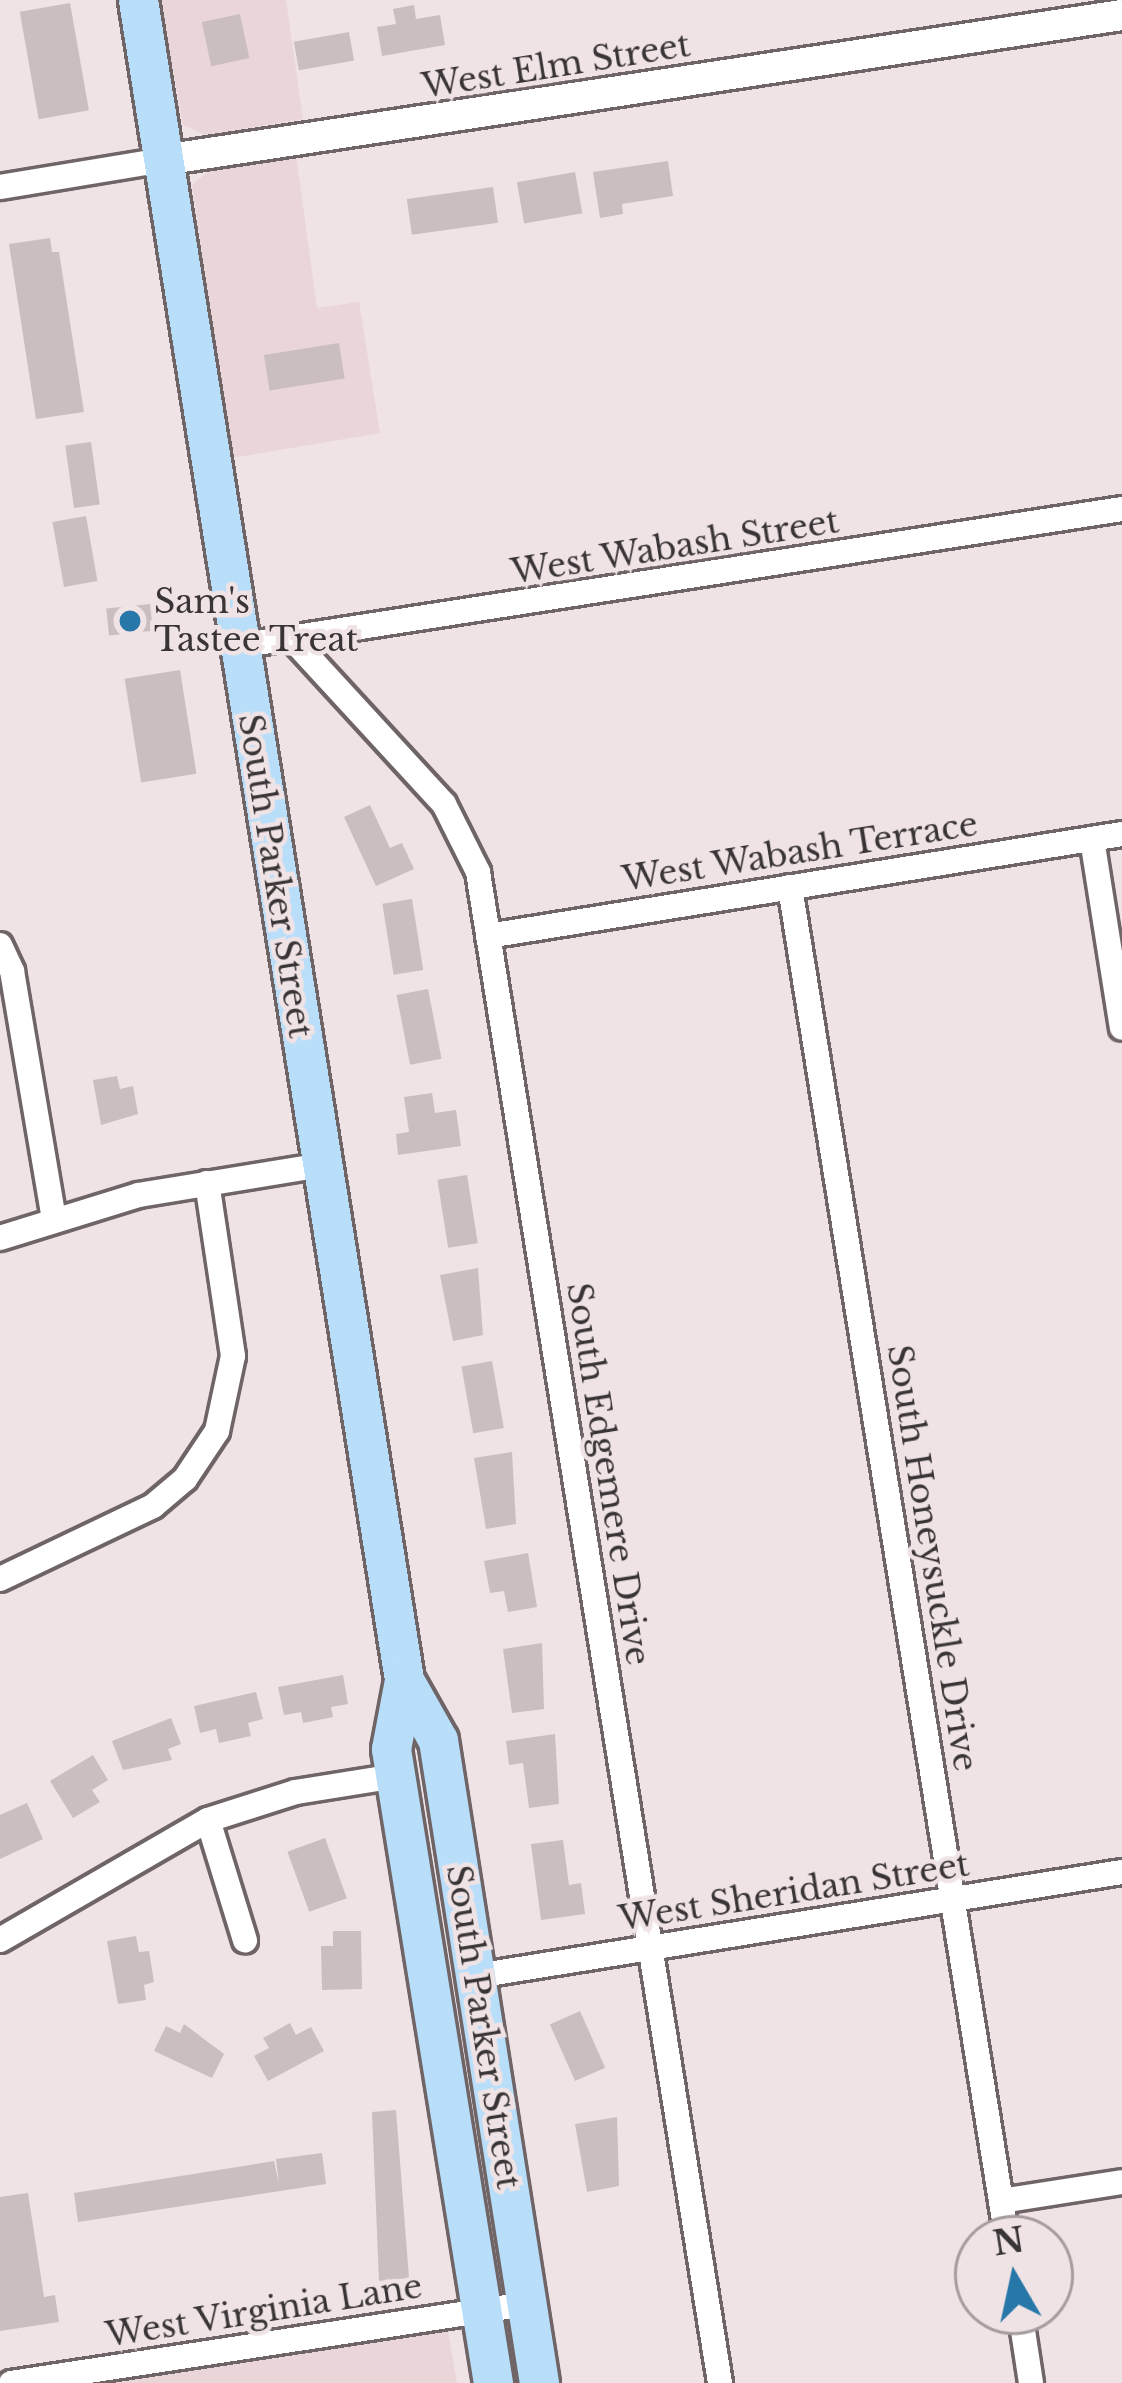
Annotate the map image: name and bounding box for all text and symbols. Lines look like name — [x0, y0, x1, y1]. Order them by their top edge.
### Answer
street label: West Elm Street — [419, 25, 693, 107]
street label: West Wabash Street — [508, 501, 842, 593]
place label: Sam's Tastee Treat — [154, 582, 359, 660]
marker: Sam's Tastee Treat — [117, 608, 143, 634]
street label: South Parker Street — [230, 711, 320, 1041]
street label: West Wabash Terrace — [618, 804, 982, 900]
street label: South Edgemere Drive — [558, 1280, 658, 1668]
street label: South Honeysuckle Drive — [879, 1342, 985, 1774]
street label: West Sheridan Street — [616, 1845, 972, 1939]
street label: South Parker Street — [438, 1862, 528, 2192]
north arrow — [954, 2215, 1074, 2335]
text: N — [990, 2219, 1027, 2265]
street label: West Virginia Lane — [102, 2266, 426, 2356]

